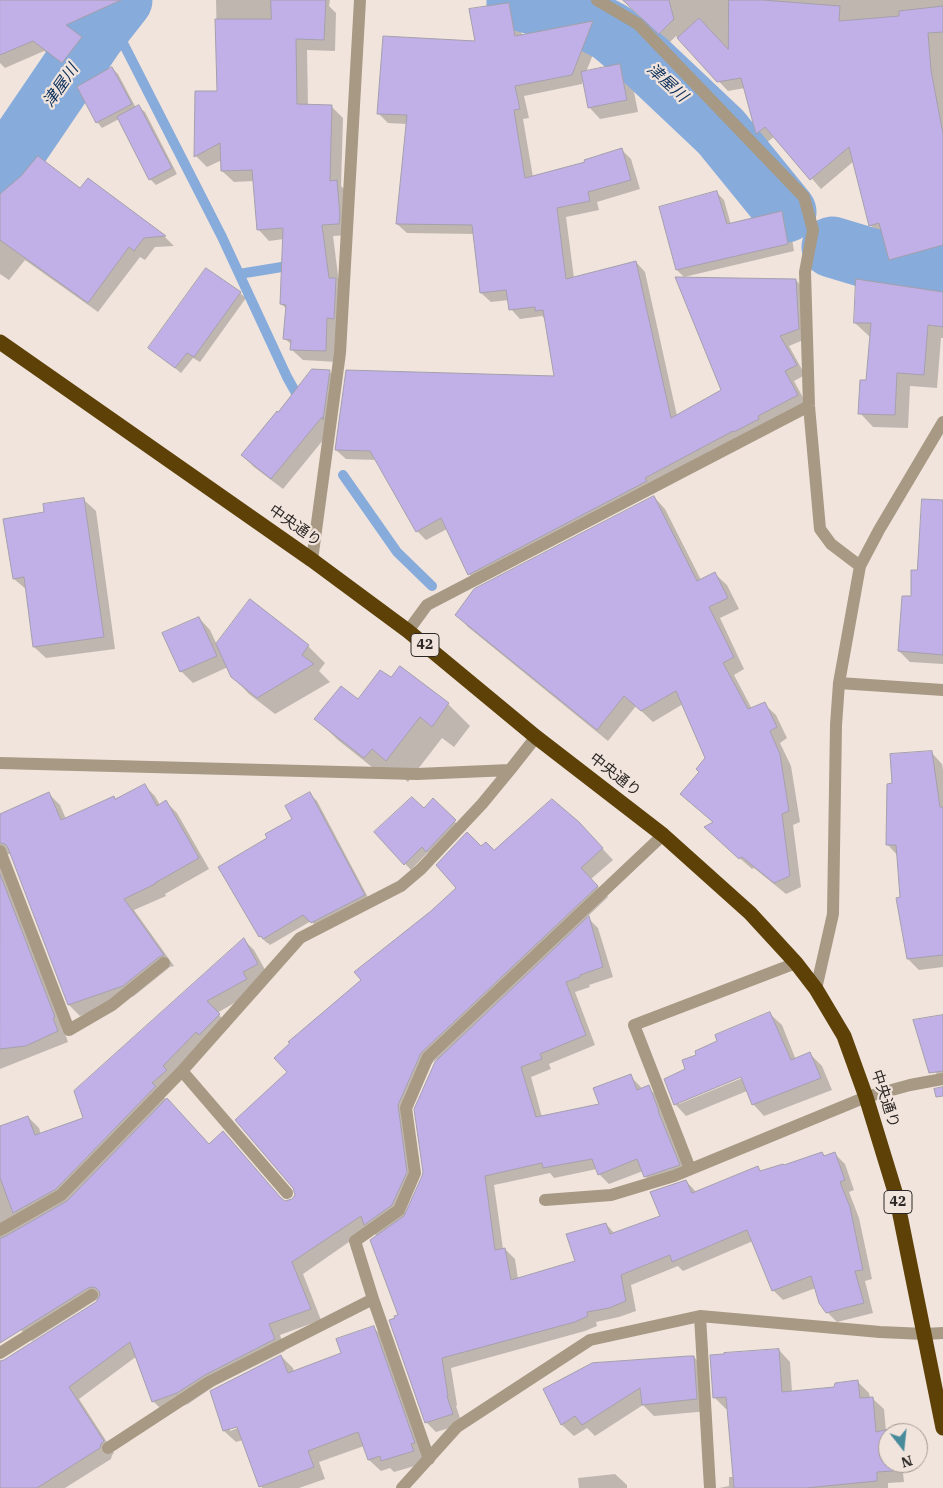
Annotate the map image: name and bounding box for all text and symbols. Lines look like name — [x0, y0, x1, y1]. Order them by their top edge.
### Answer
water label: 津屋川 — [643, 60, 691, 106]
water label: 津屋川 — [39, 61, 83, 111]
street label: 中央通り — [265, 501, 325, 551]
road number: 42 — [411, 634, 439, 656]
street label: 中央通り — [586, 749, 644, 801]
street label: 中央通り — [867, 1068, 903, 1130]
road number: 42 — [884, 1190, 912, 1214]
north arrow — [878, 1423, 928, 1473]
text: N — [899, 1451, 915, 1472]

